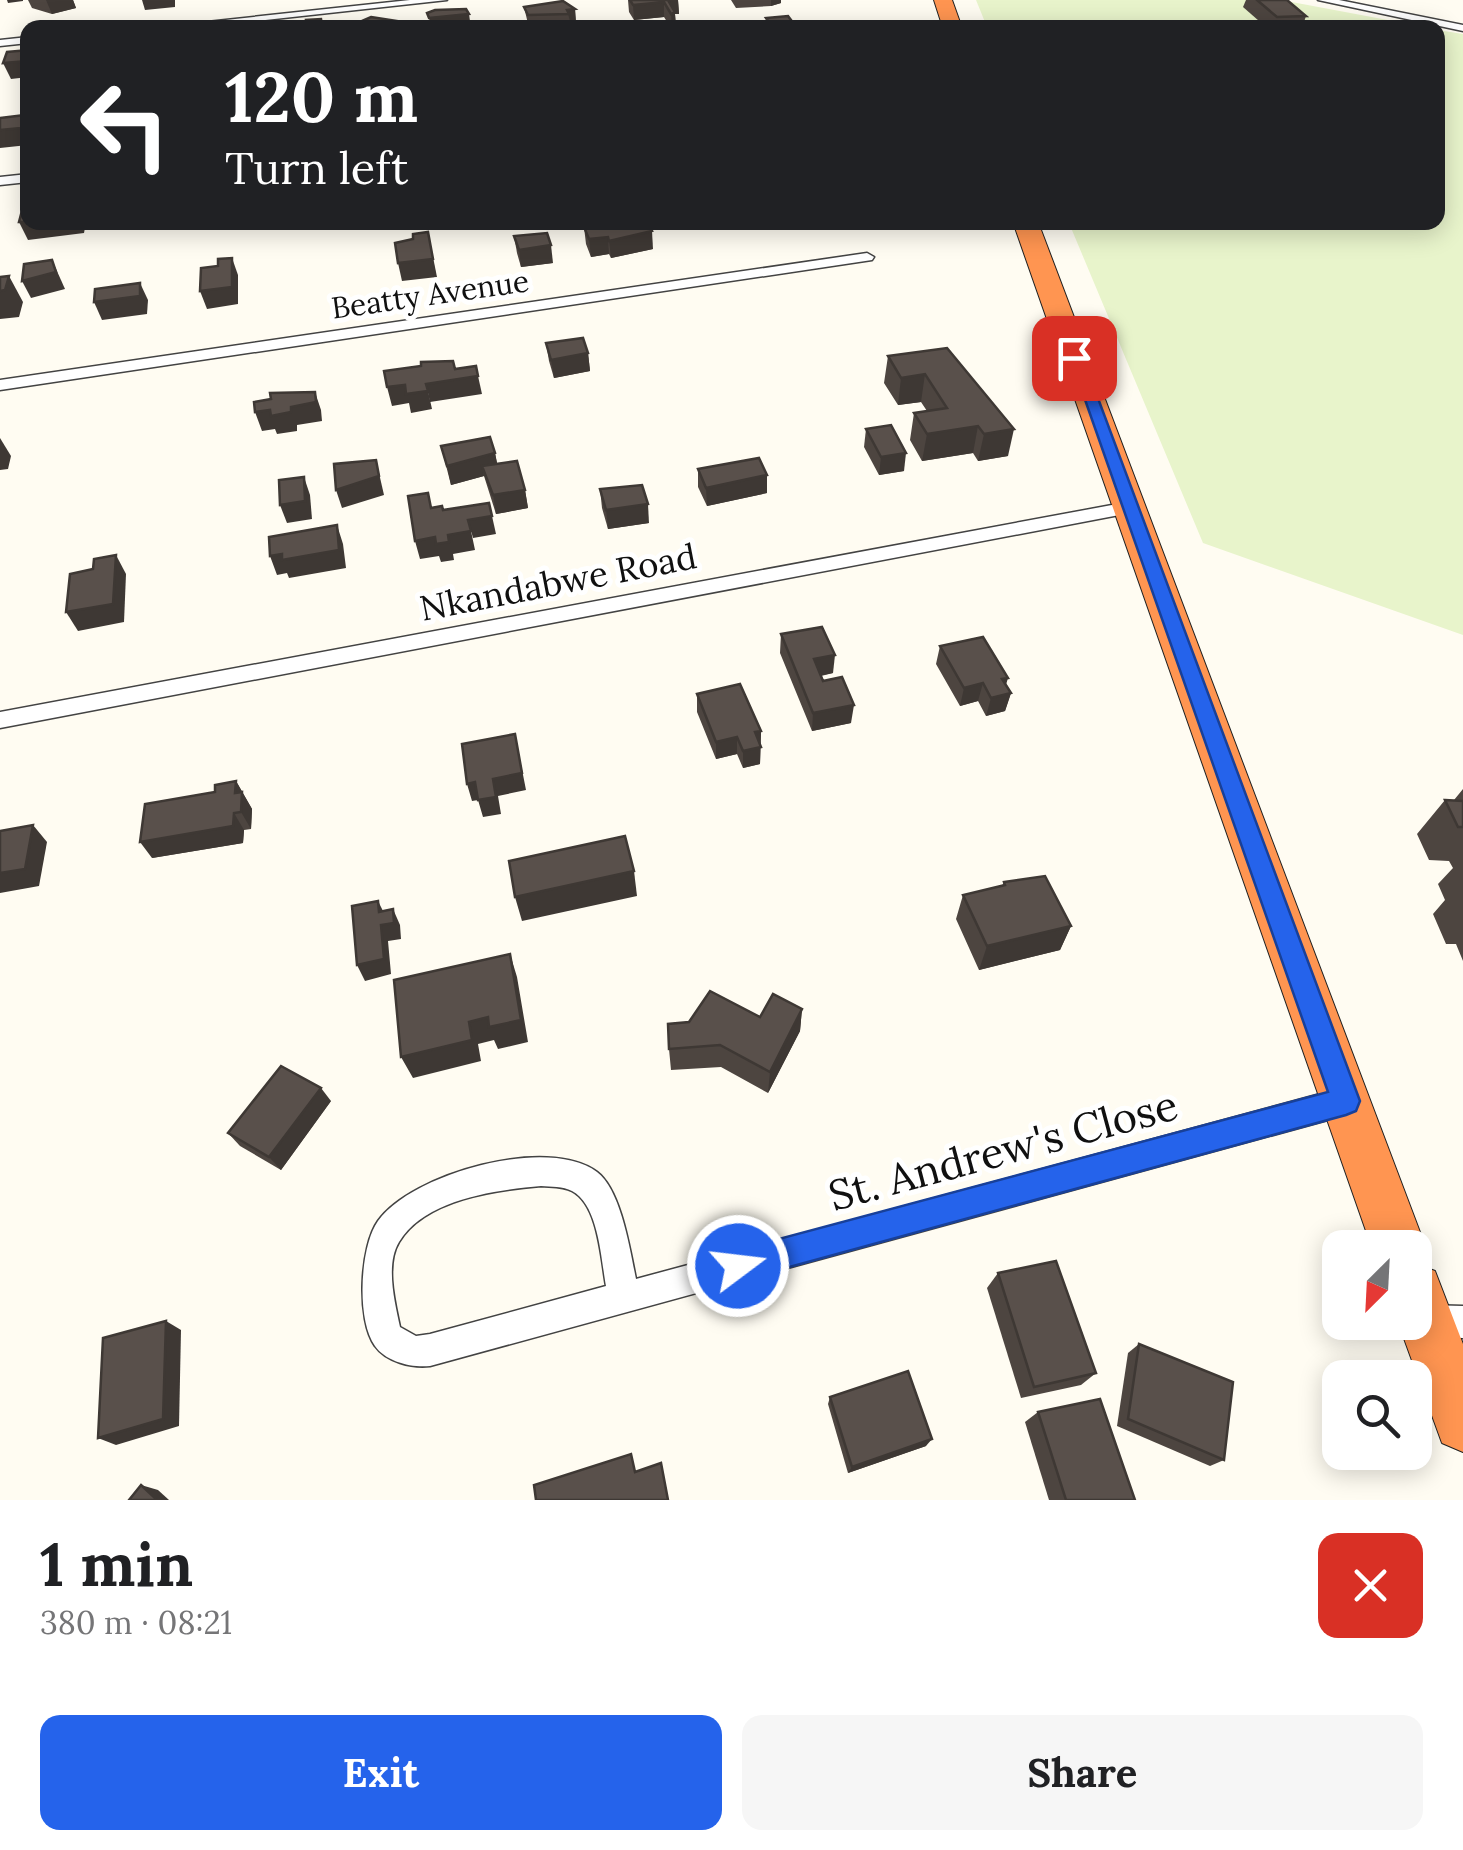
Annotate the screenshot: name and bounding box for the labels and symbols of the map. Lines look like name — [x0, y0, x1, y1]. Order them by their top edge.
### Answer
street label: Beatty Avenue — [329, 261, 531, 328]
pin — [1032, 316, 1117, 401]
street label: Nkandabwe Road — [416, 533, 700, 631]
street label: St. Andrew's Close — [823, 1077, 1183, 1223]
position arrow — [686, 1214, 790, 1318]
north arrow — [1322, 1230, 1432, 1340]

